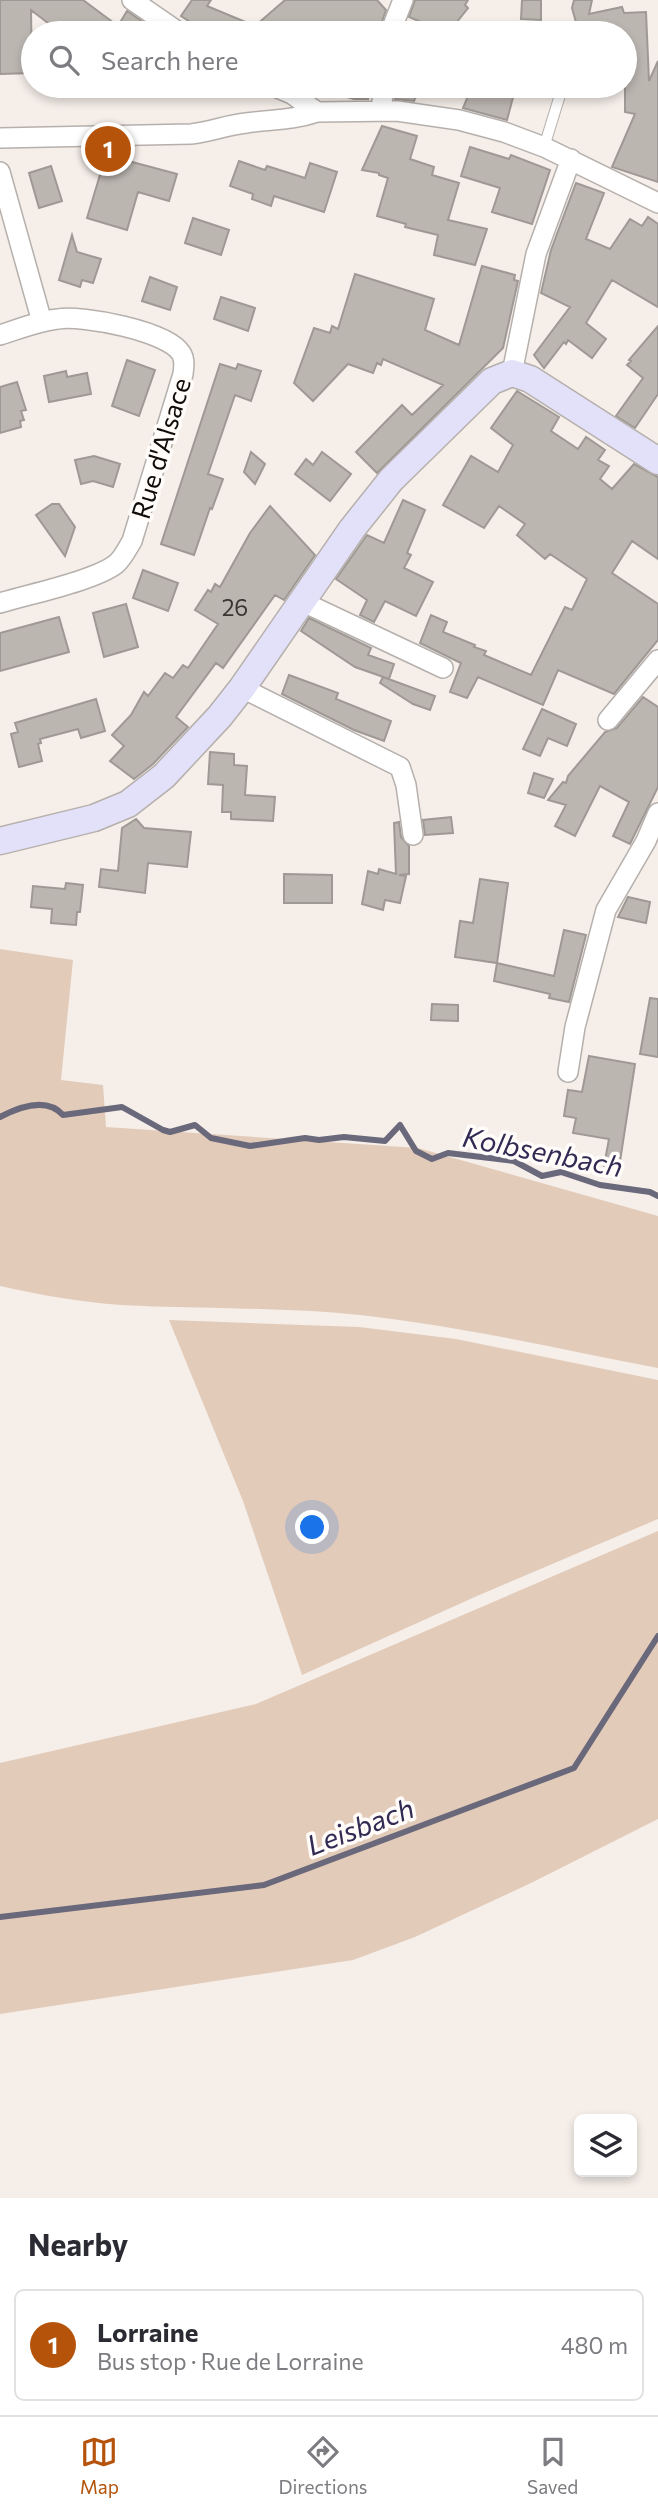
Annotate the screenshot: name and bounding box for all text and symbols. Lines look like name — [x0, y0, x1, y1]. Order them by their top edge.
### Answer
search box — [21, 21, 637, 98]
icon: search — [45, 41, 83, 79]
text: Search here — [101, 44, 239, 75]
pin: 1 — [85, 123, 131, 175]
street label: Rue d'Alsace — [124, 374, 196, 522]
house number: 26 — [222, 593, 248, 621]
water label: Kolbsenbach — [460, 1119, 626, 1183]
your location — [295, 1510, 329, 1544]
water label: Leisbach — [302, 1790, 418, 1862]
map controls — [574, 2114, 637, 2177]
button: layers — [574, 2114, 637, 2177]
text: Nearby — [28, 2225, 128, 2262]
text: Lorraine — [97, 2316, 199, 2347]
text: 1 — [48, 2331, 58, 2359]
text: 480 m — [561, 2331, 628, 2359]
text: Bus stop · Rue de Lorraine — [97, 2347, 364, 2375]
tab: Map — [80, 2433, 119, 2498]
tab: Directions — [278, 2433, 368, 2498]
tab: Saved — [527, 2433, 578, 2498]

